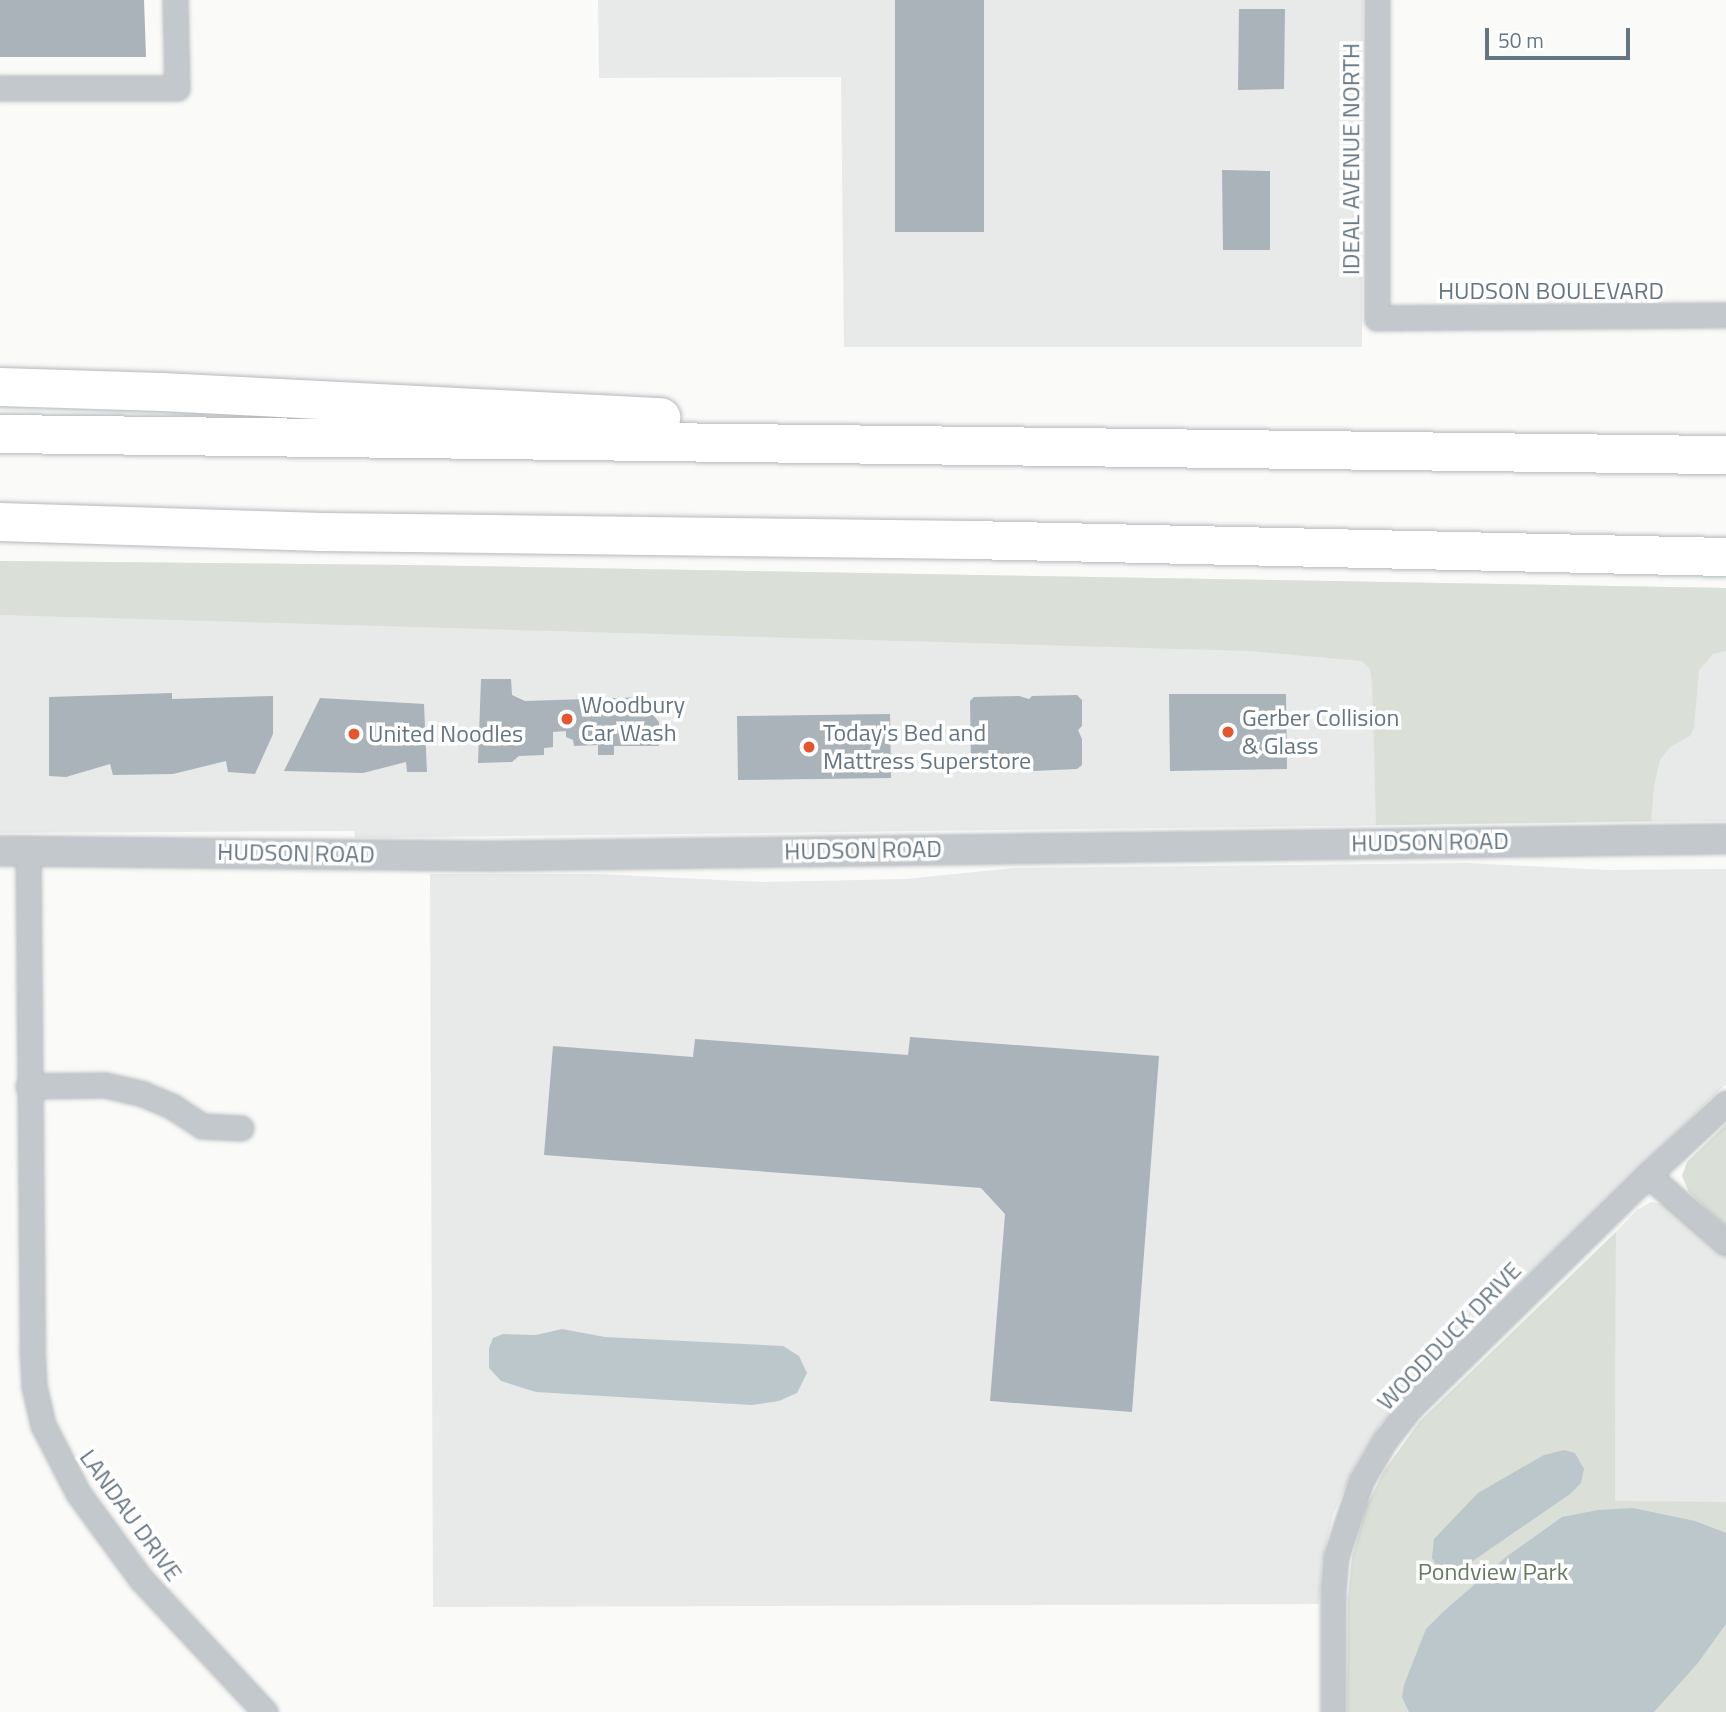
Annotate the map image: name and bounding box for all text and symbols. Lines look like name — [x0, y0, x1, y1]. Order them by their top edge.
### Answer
scale bar — [1488, 14, 1633, 58]
text: 50 m — [1498, 24, 1544, 56]
street label: IDEAL AVENUE NORTH — [1337, 43, 1365, 275]
street label: HUDSON BOULEVARD — [1438, 277, 1664, 305]
place label: Woodbury Car Wash — [581, 691, 685, 747]
place label: Gerber Collision & Glass — [1242, 704, 1399, 760]
marker: Woodbury Car Wash — [559, 711, 575, 727]
place label: Today's Bed and Mattress Superstore — [823, 719, 1031, 775]
place label: United Noodles — [368, 720, 523, 748]
marker: Gerber Collision & Glass — [1220, 724, 1236, 740]
marker: United Noodles — [346, 726, 362, 742]
marker: Today's Bed and Mattress Superstore — [801, 739, 817, 755]
street label: HUDSON ROAD — [1351, 826, 1509, 858]
street label: HUDSON ROAD — [784, 834, 942, 866]
street label: HUDSON ROAD — [217, 837, 375, 869]
street label: WOODDUCK DRIVE — [1371, 1256, 1527, 1416]
street label: LANDAU DRIVE — [74, 1444, 188, 1586]
park label: Pondview Park — [1418, 1558, 1568, 1586]

